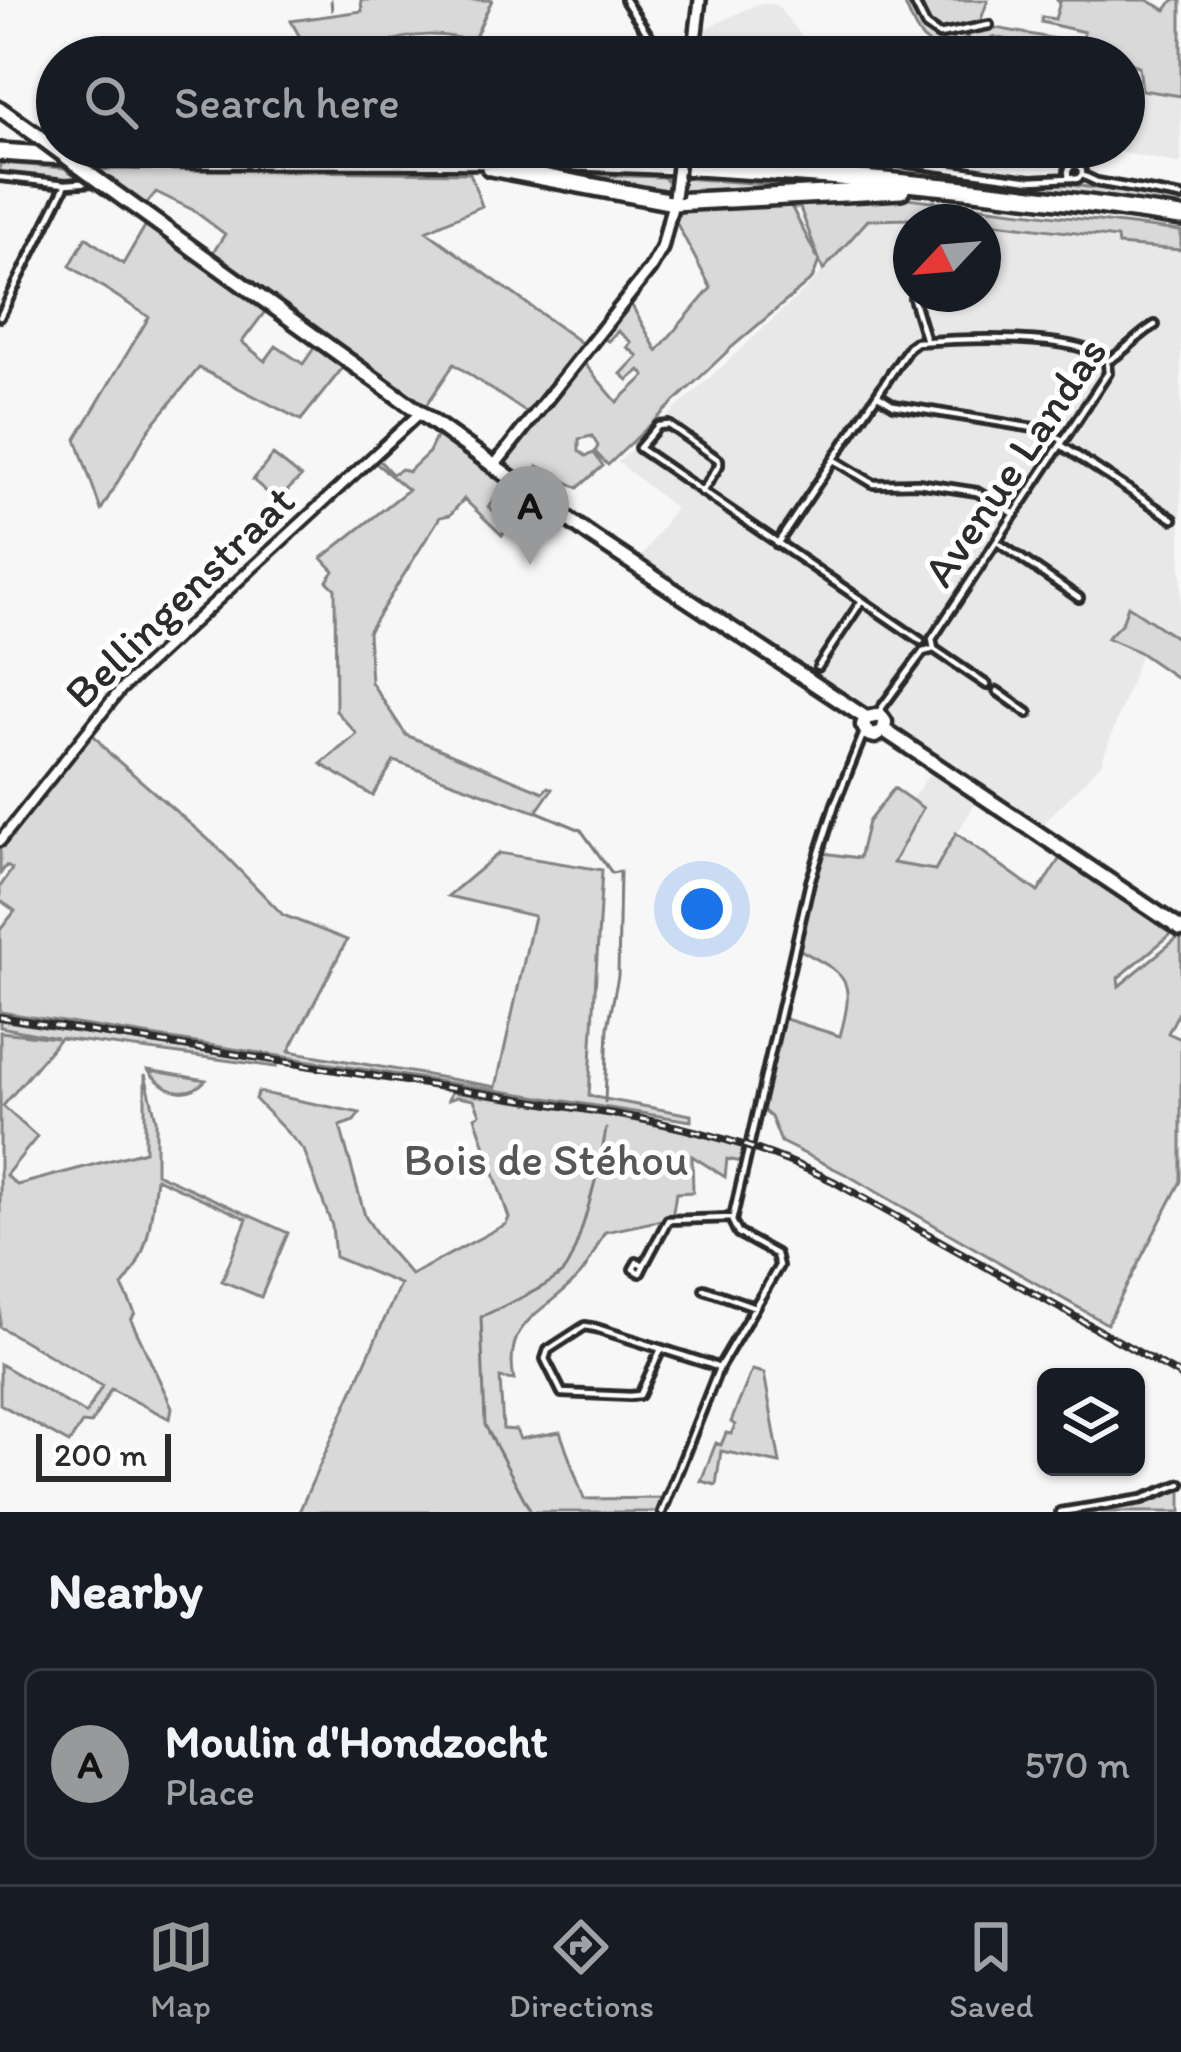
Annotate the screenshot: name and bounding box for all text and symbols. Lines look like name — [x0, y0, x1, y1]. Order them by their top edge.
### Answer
search box — [36, 36, 1145, 168]
icon: search — [78, 69, 144, 135]
text: Search here — [174, 75, 400, 129]
north arrow — [893, 204, 1001, 312]
street label: Avenue Landas — [911, 326, 1117, 596]
pin: A — [491, 466, 569, 565]
street label: Bellingenstraat — [53, 473, 305, 719]
your location — [672, 879, 732, 939]
park label: Bois de Stéhou — [403, 1132, 689, 1186]
map controls — [1037, 1368, 1145, 1476]
button: layers — [1037, 1368, 1145, 1476]
scale bar — [36, 1428, 171, 1481]
text: 200 m — [54, 1435, 147, 1474]
text: Nearby — [48, 1560, 203, 1621]
text: Moulin d'Hondzocht — [165, 1714, 548, 1768]
text: A — [78, 1741, 102, 1788]
text: 570 m — [1025, 1741, 1130, 1788]
text: Place — [165, 1768, 255, 1815]
tab: Map — [148, 1914, 214, 2025]
tab: Directions — [509, 1914, 654, 2025]
tab: Saved — [949, 1914, 1033, 2025]

